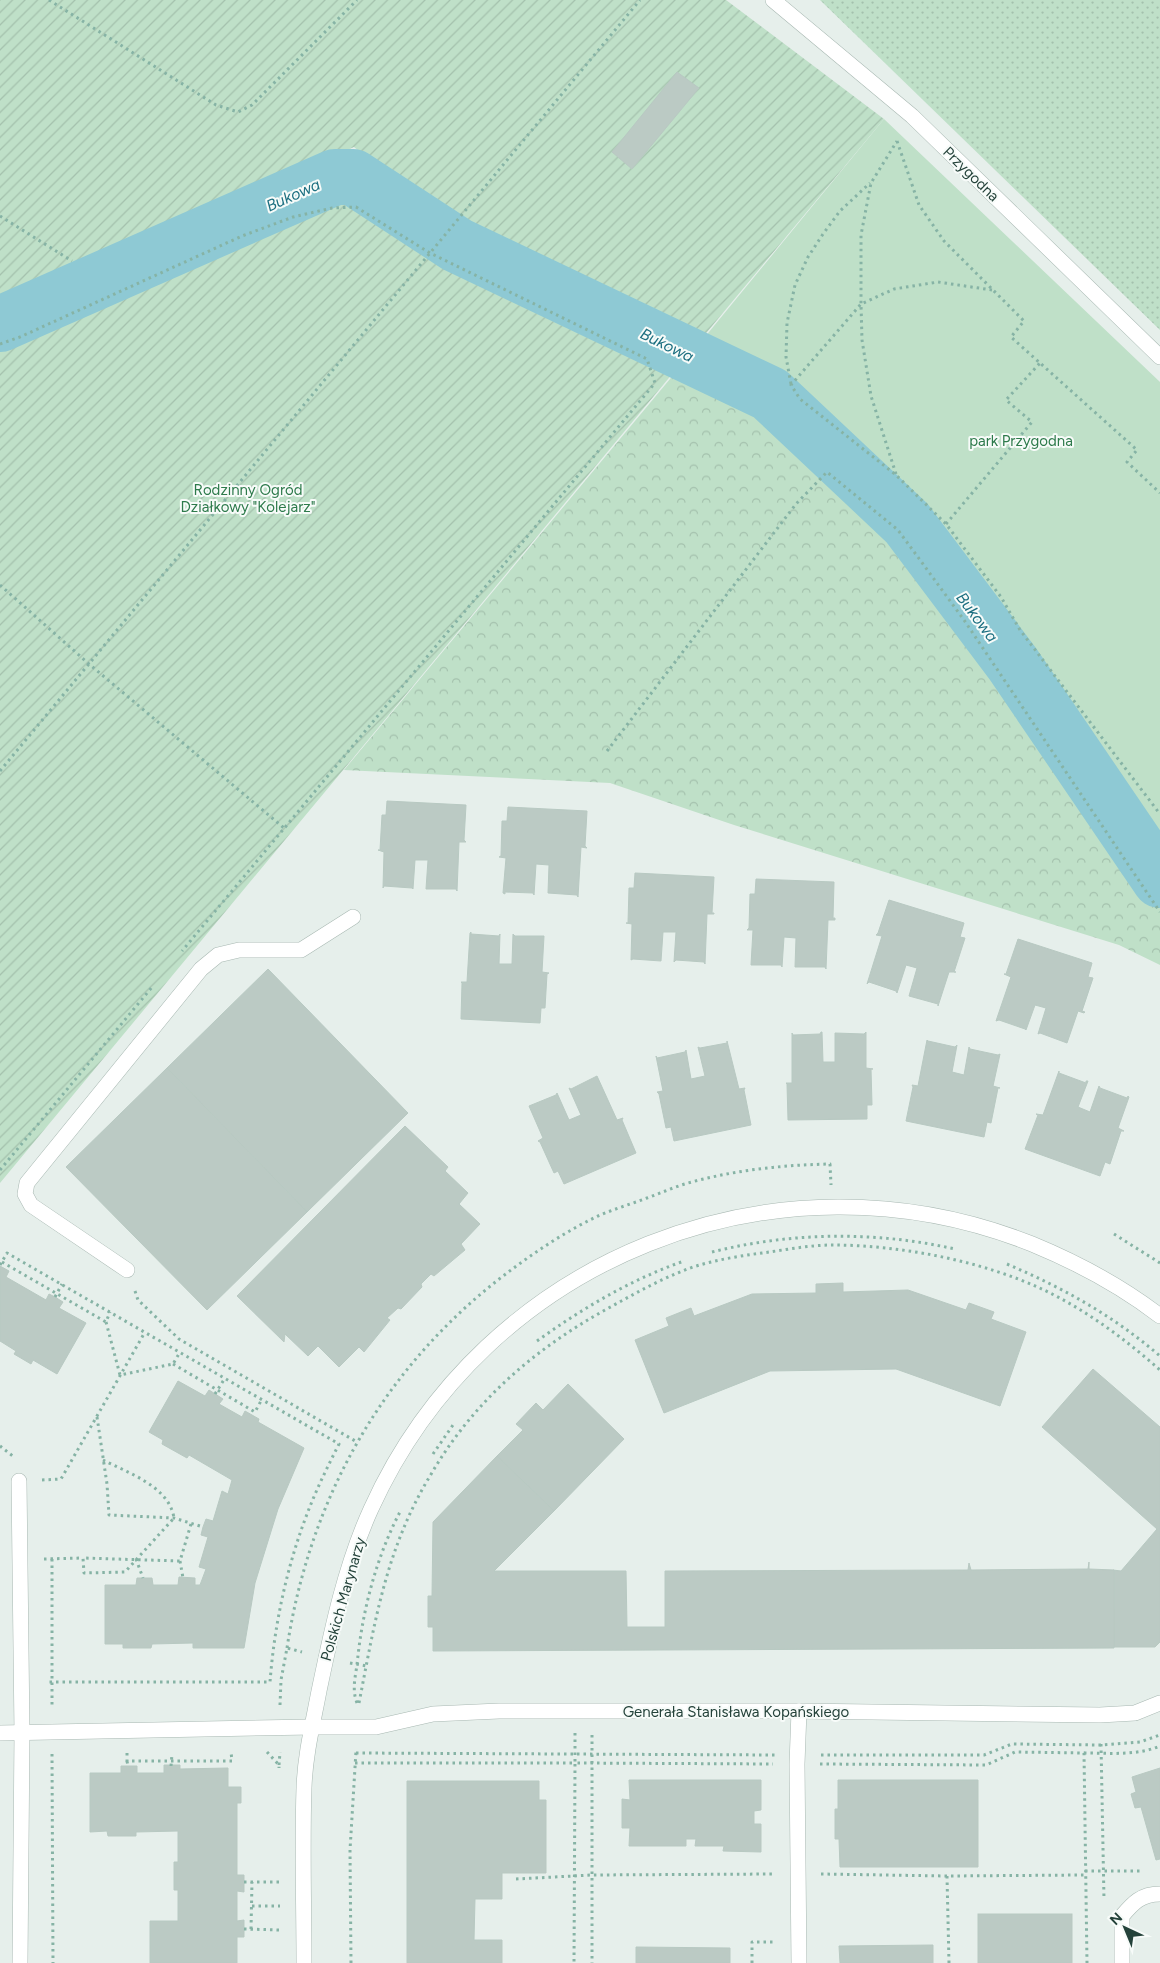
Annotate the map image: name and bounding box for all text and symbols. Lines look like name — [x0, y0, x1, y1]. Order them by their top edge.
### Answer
street label: Przygodna — [939, 143, 1003, 205]
water label: Bukowa — [263, 175, 323, 215]
water label: Bukowa — [637, 324, 697, 366]
park label: park Przygodna — [969, 432, 1073, 450]
park label: Rodzinny Ogród Działkowy "Kolejarz" — [181, 481, 315, 516]
water label: Bukowa — [952, 588, 1002, 646]
street label: Polskich Marynarzy — [317, 1535, 369, 1663]
street label: Generała Stanisława Kopańskiego — [623, 1703, 850, 1721]
north arrow — [1100, 1903, 1150, 1953]
text: N — [1107, 1909, 1126, 1929]

